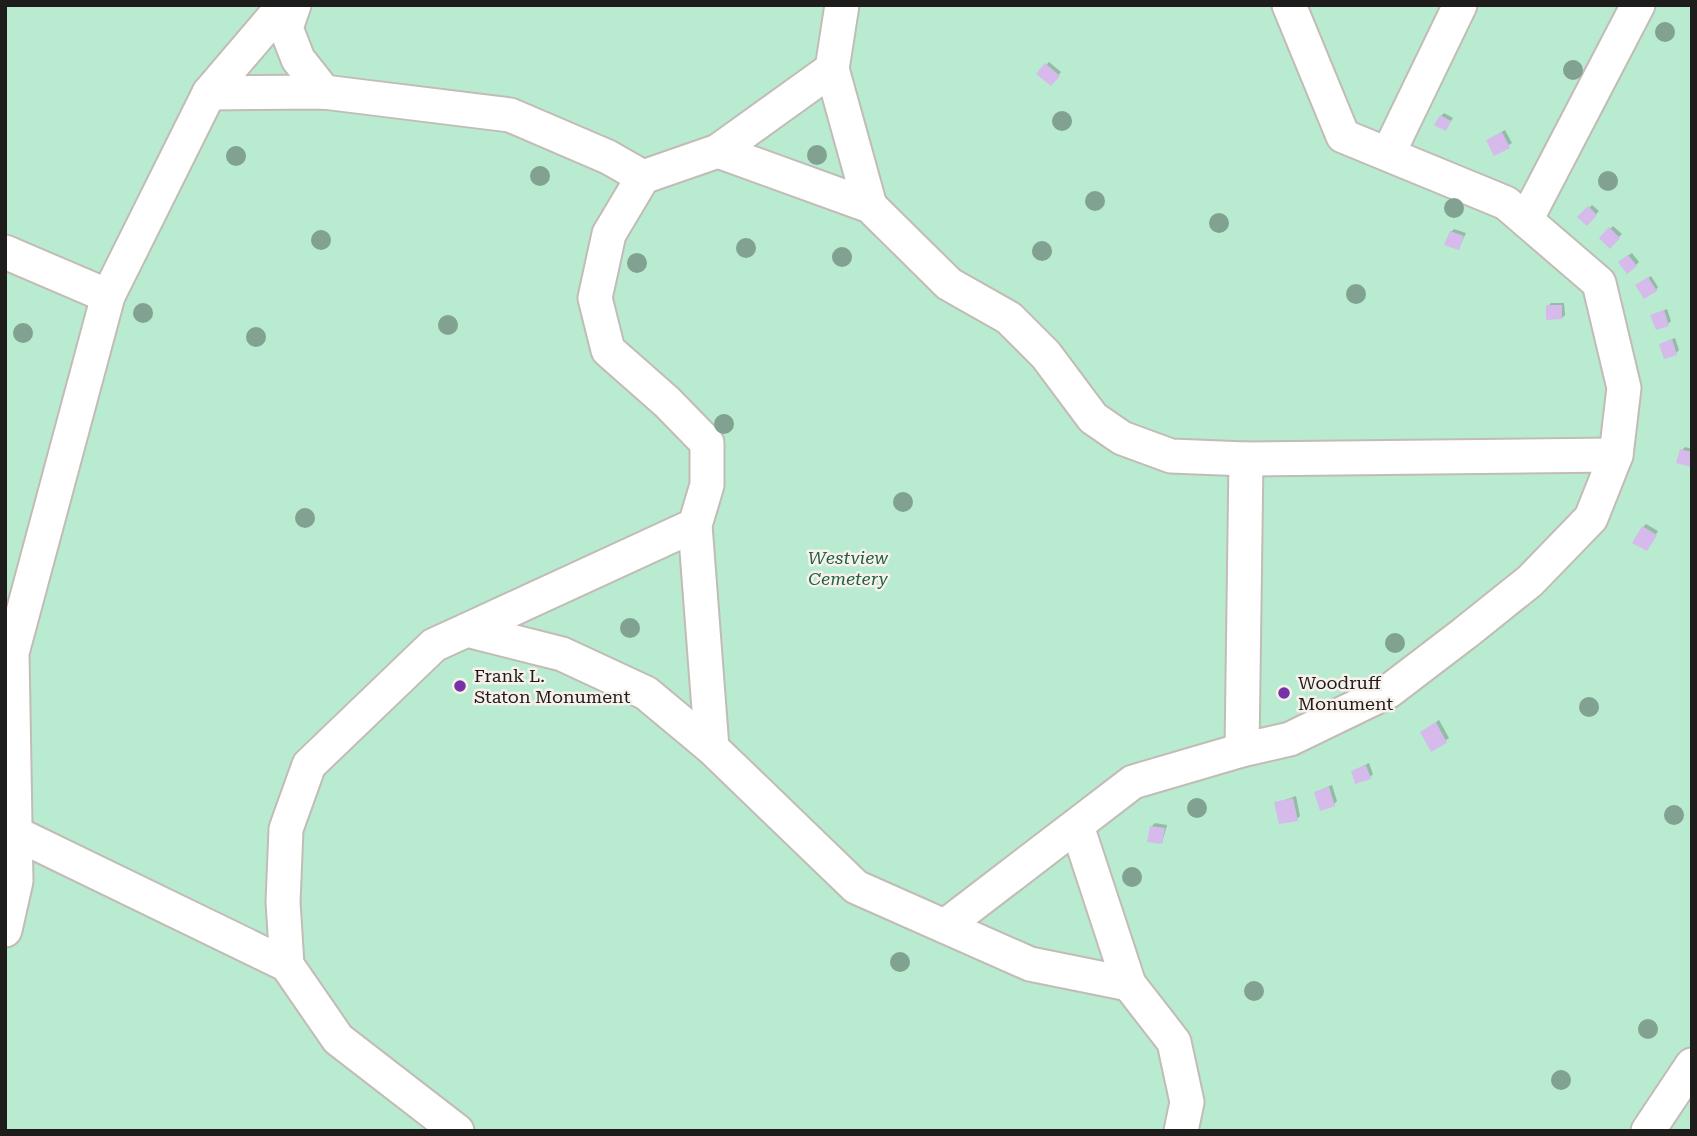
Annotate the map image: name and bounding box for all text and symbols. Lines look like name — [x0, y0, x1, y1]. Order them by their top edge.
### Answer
park label: Westview Cemetery — [808, 547, 889, 589]
place label: Frank L. Staton Monument — [474, 665, 631, 707]
place label: Woodruff Monument — [1298, 672, 1394, 714]
marker: Frank L. Staton Monument — [452, 678, 468, 694]
marker: Woodruff Monument — [1276, 685, 1292, 701]

